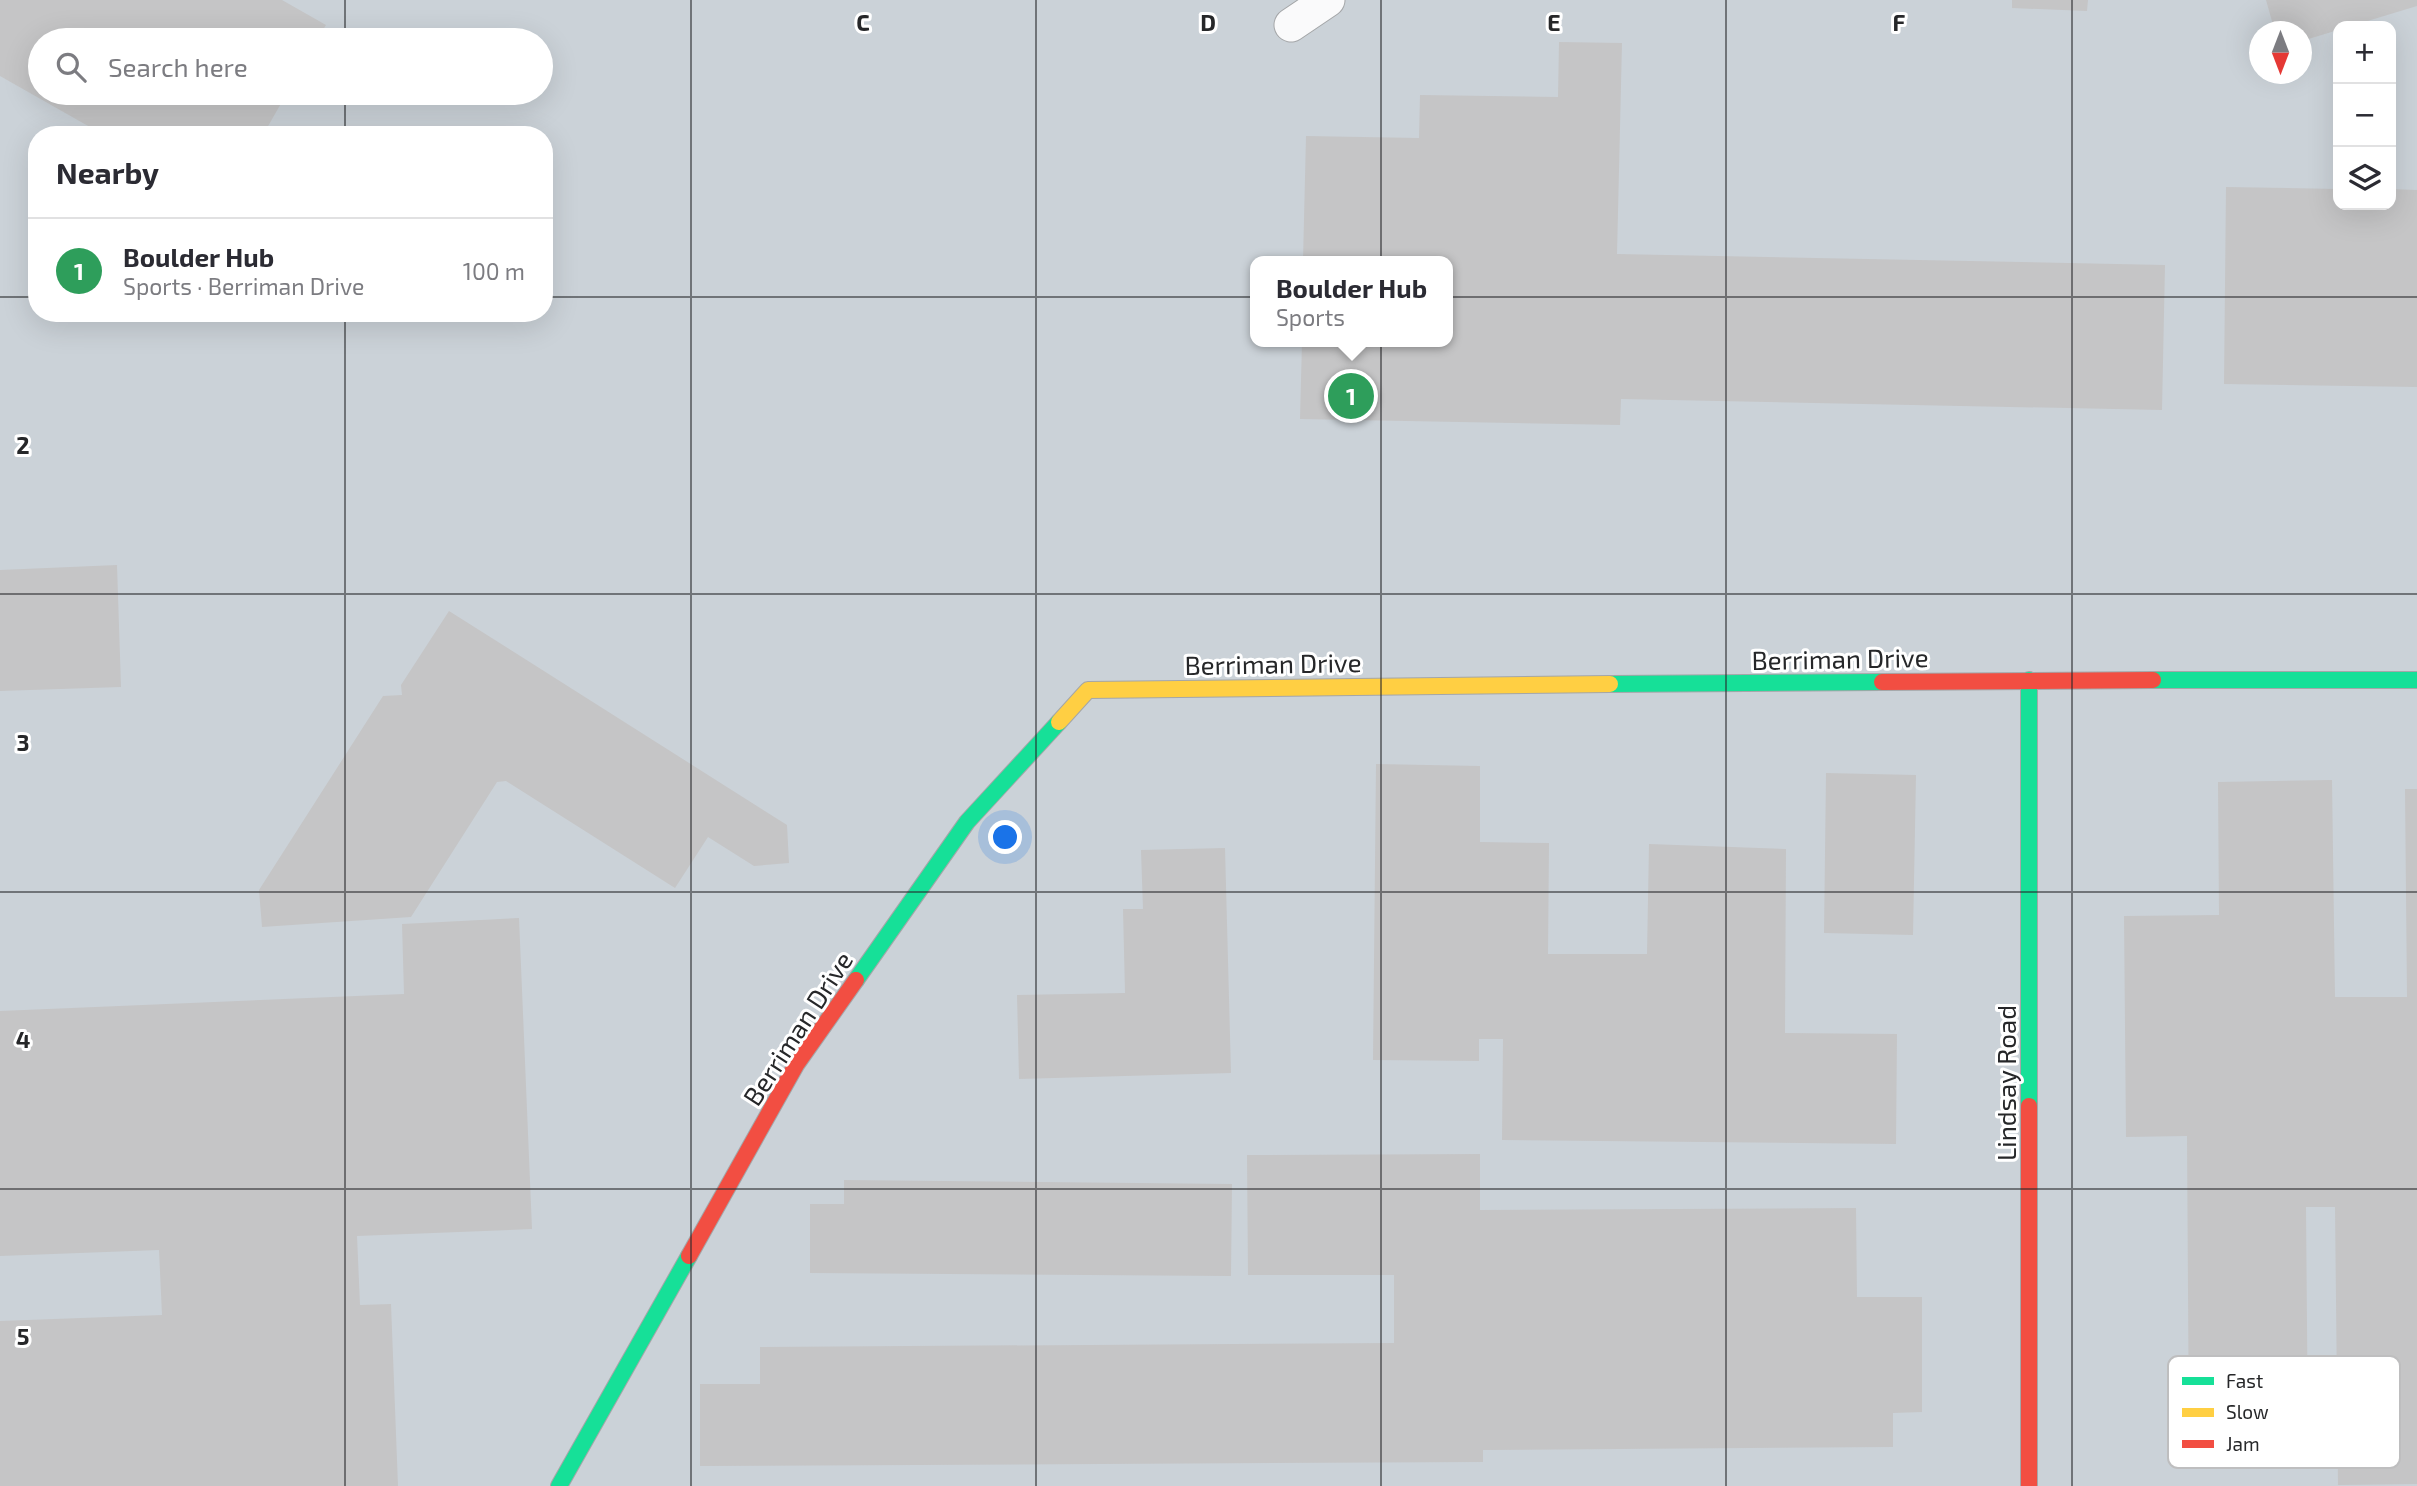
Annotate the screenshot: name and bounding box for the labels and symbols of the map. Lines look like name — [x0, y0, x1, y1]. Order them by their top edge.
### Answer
text: C — [856, 8, 870, 36]
text: D — [1200, 8, 1216, 36]
text: E — [1547, 8, 1561, 36]
text: F — [1893, 8, 1906, 36]
north arrow — [2249, 21, 2312, 84]
pin: 1 — [1328, 370, 1374, 422]
text: 2 — [16, 431, 30, 459]
street label: Berriman Drive — [1751, 641, 1929, 675]
street label: Berriman Drive — [1184, 646, 1362, 680]
text: 3 — [16, 728, 30, 756]
your location — [988, 820, 1022, 854]
street label: Berriman Drive — [736, 945, 858, 1111]
street label: Lindsay Road — [1990, 1005, 2021, 1161]
text: 4 — [16, 1025, 30, 1053]
text: 5 — [17, 1322, 29, 1350]
legend — [2168, 1356, 2400, 1468]
text: Fast — [2226, 1369, 2263, 1392]
text: Slow — [2226, 1400, 2269, 1423]
text: Jam — [2226, 1432, 2260, 1455]

